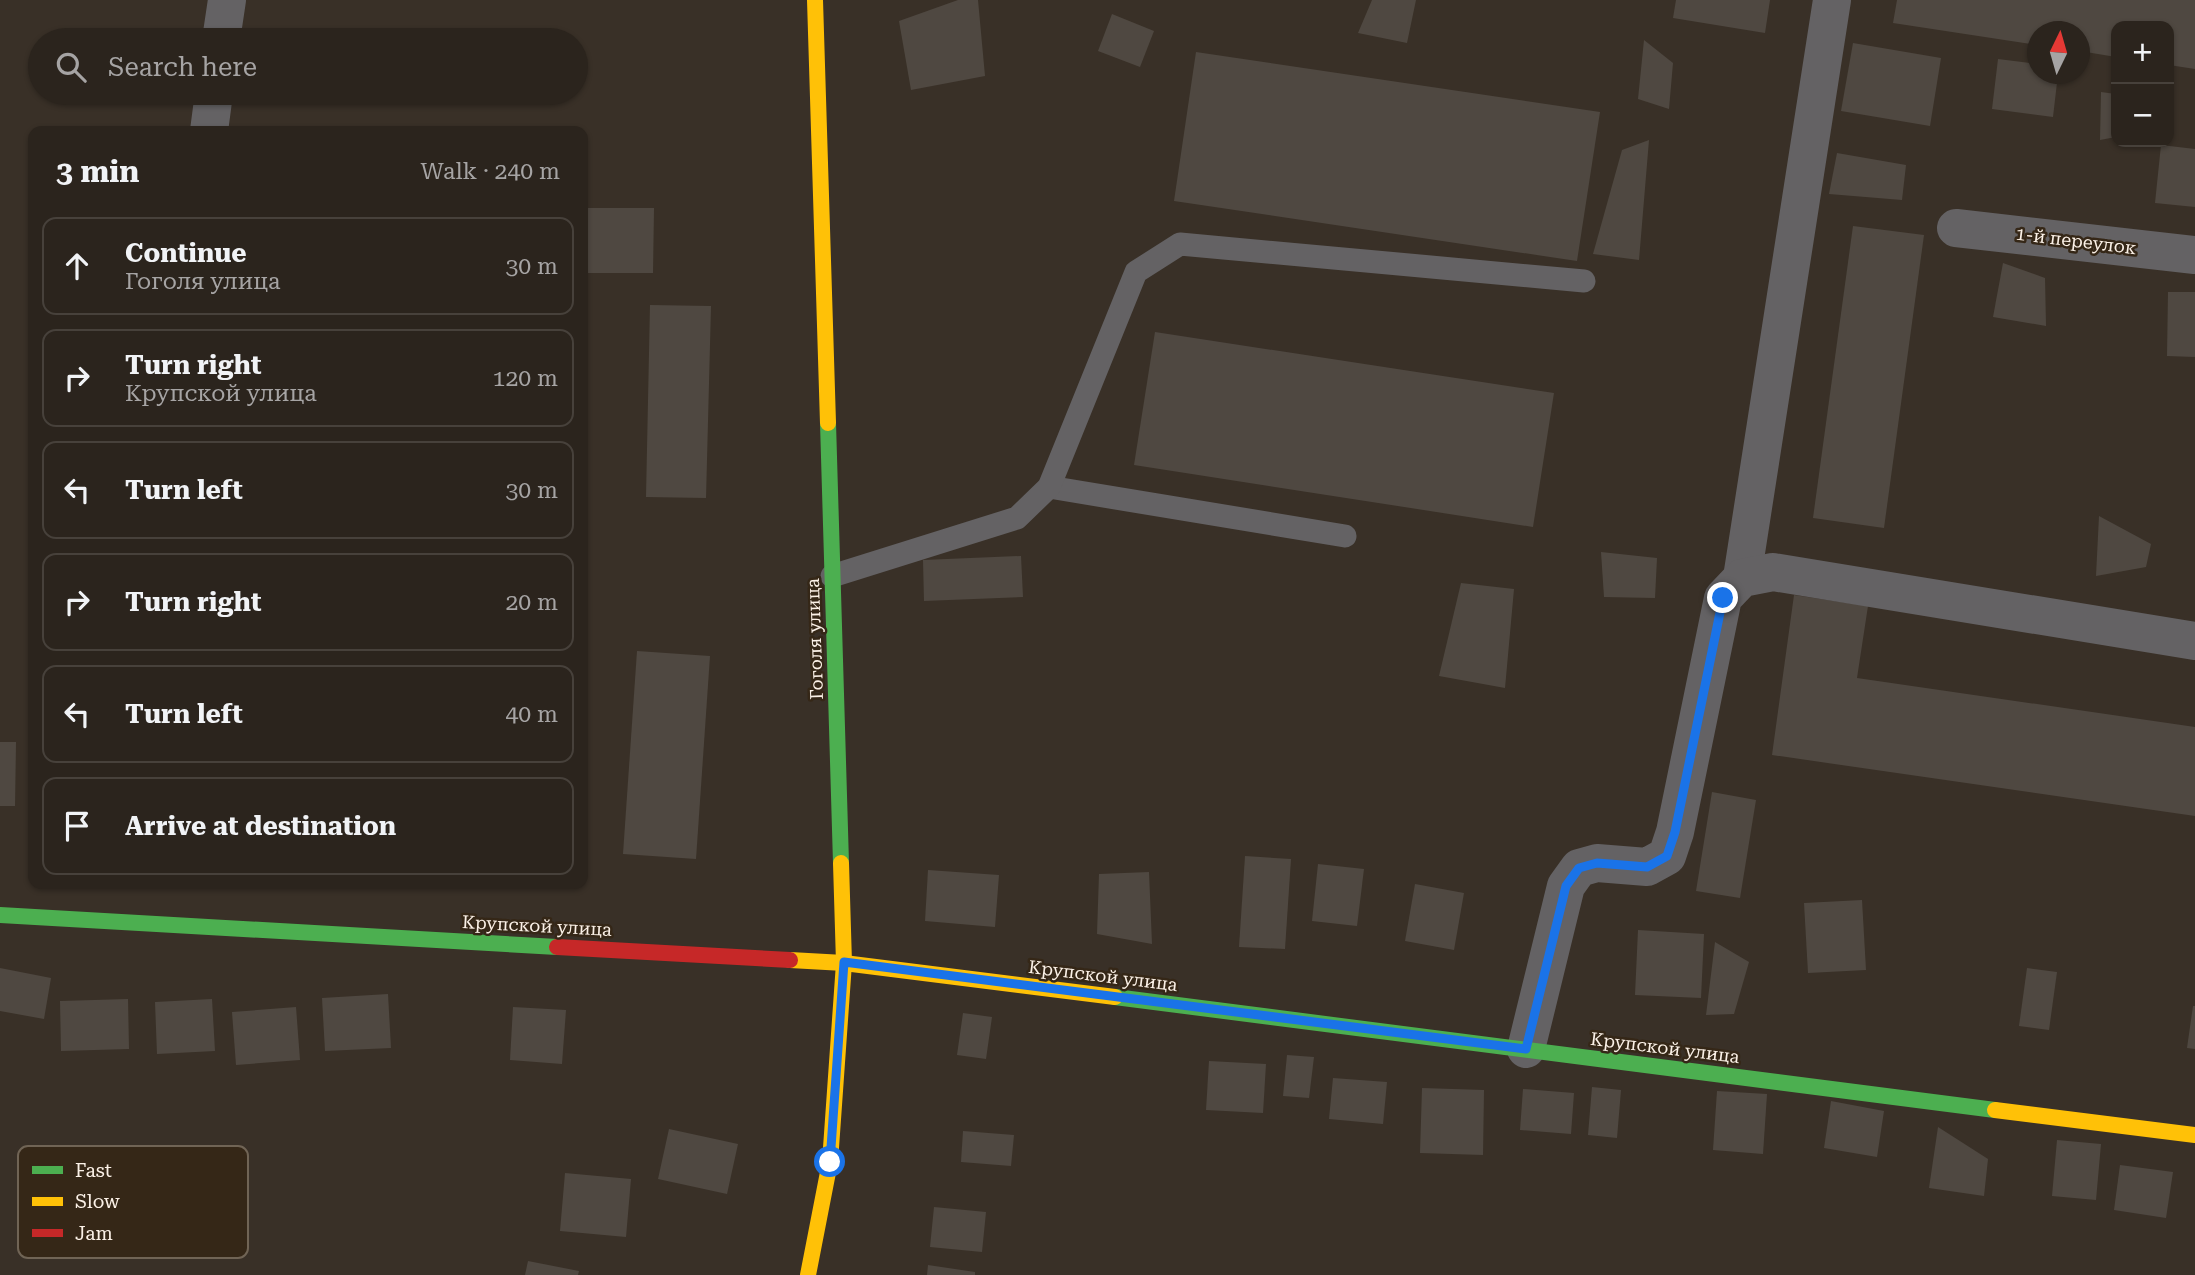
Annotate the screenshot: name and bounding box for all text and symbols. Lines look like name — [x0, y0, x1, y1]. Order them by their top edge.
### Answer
north arrow — [2027, 21, 2090, 84]
map controls — [2111, 21, 2174, 147]
button: + — [2111, 21, 2174, 84]
search box — [28, 28, 588, 105]
icon: search — [52, 48, 90, 86]
text: Search here — [108, 52, 257, 82]
button: − — [2111, 84, 2174, 147]
text: 3 min — [56, 154, 139, 189]
text: Walk · 240 m — [421, 158, 560, 185]
street label: 1-й переулок — [2014, 223, 2138, 258]
text: Continue — [125, 238, 247, 268]
icon: ahead — [58, 247, 96, 285]
text: 30 m — [505, 253, 558, 280]
text: Гоголя улица — [125, 268, 280, 295]
text: Turn right — [125, 350, 261, 380]
icon: right — [58, 359, 96, 397]
text: 120 m — [493, 365, 558, 392]
text: Крупской улица — [125, 380, 317, 407]
icon: left — [58, 471, 96, 509]
text: Turn left — [125, 475, 243, 505]
text: 30 m — [505, 477, 558, 504]
street label: Гоголя улица — [802, 578, 827, 700]
route end — [1707, 582, 1738, 613]
icon: right — [58, 583, 96, 621]
text: Turn right — [125, 587, 261, 617]
text: 20 m — [505, 589, 558, 616]
icon: left — [58, 695, 96, 733]
text: Turn left — [125, 699, 243, 729]
text: 40 m — [505, 701, 558, 728]
icon: arrive — [58, 807, 96, 845]
text: Arrive at destination — [125, 811, 396, 841]
street label: Крупской улица — [462, 911, 613, 940]
street label: Крупской улица — [1027, 956, 1179, 995]
street label: Крупской улица — [1589, 1028, 1741, 1067]
legend — [18, 1146, 248, 1258]
route start — [814, 1146, 845, 1177]
text: Fast — [75, 1159, 112, 1182]
text: Slow — [75, 1190, 120, 1213]
text: Jam — [75, 1222, 113, 1245]

